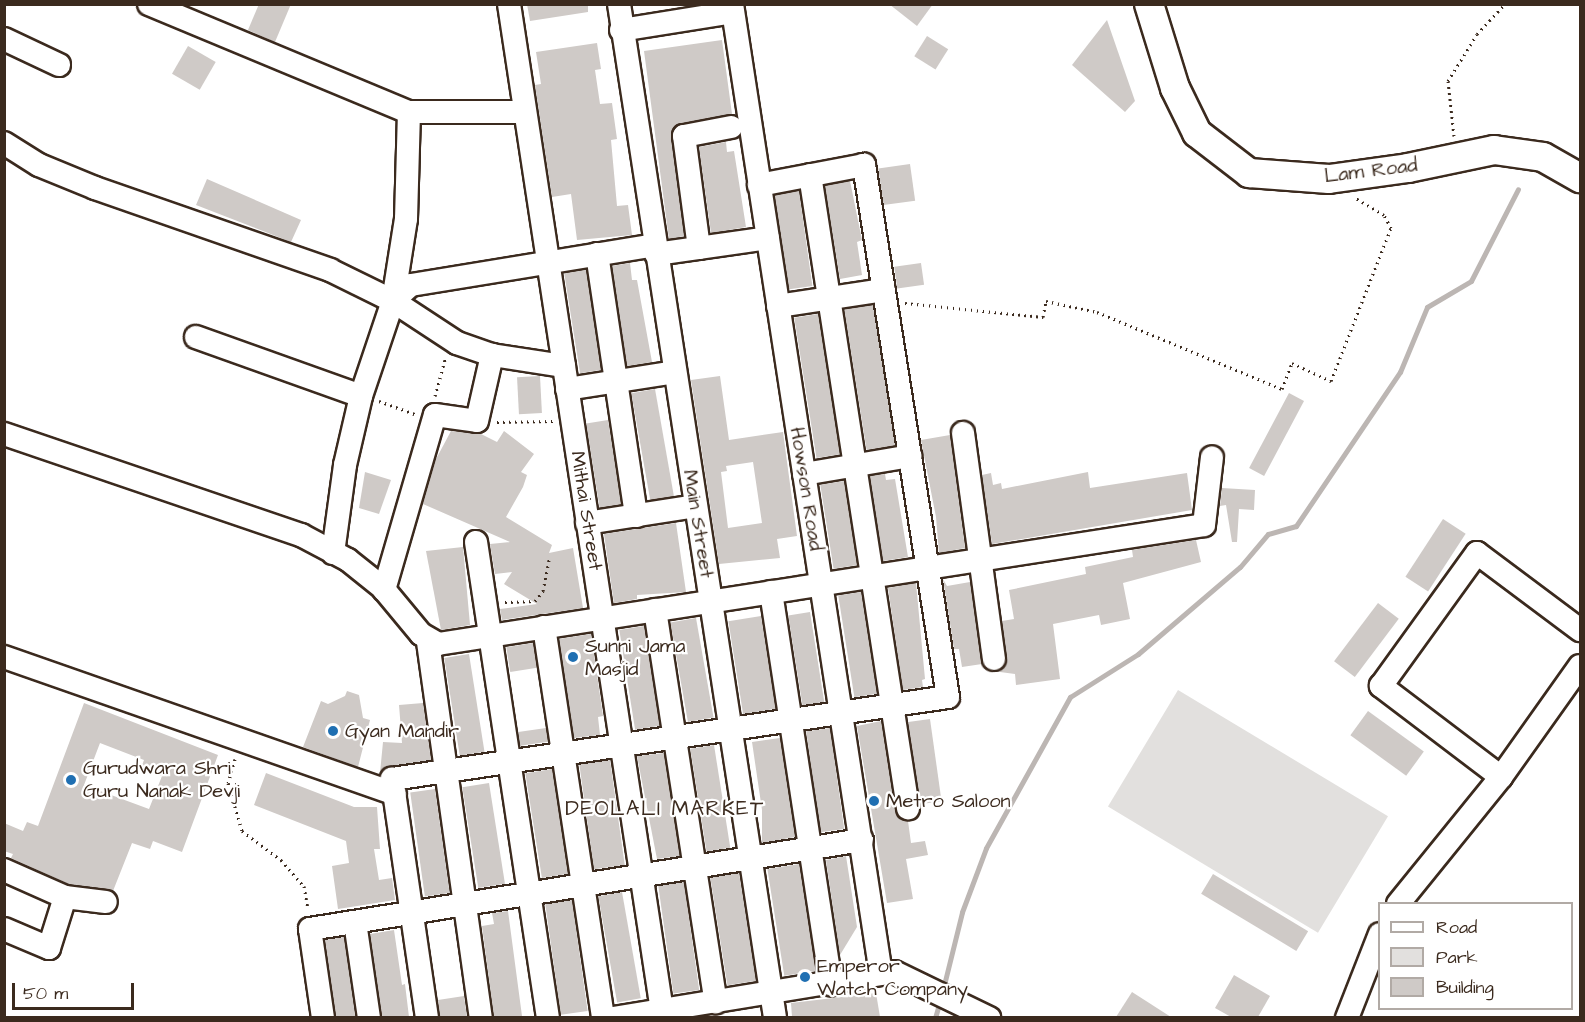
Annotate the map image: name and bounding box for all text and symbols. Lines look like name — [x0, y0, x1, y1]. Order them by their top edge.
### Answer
street label: Lam Road — [1323, 153, 1419, 189]
street label: Howson Road — [784, 426, 828, 552]
street label: Mithai Street — [565, 450, 607, 572]
street label: Main Street — [678, 468, 718, 580]
place label: Sunni Jama Masjid — [585, 634, 686, 681]
marker: Sunni Jama Masjid — [566, 650, 580, 664]
place label: Gyan Mandir — [345, 719, 459, 743]
marker: Gyan Mandir — [326, 724, 340, 738]
place label: Gurudwara Shri Guru Nanak Devji — [83, 756, 240, 803]
marker: Gurudwara Shri Guru Nanak Devji — [64, 773, 78, 787]
place label: Metro Saloon — [886, 789, 1010, 813]
marker: Metro Saloon — [867, 794, 881, 808]
district label: DEOLALI MARKET — [565, 796, 765, 822]
legend — [1378, 902, 1573, 1010]
text: Road — [1436, 915, 1477, 940]
text: Park — [1436, 945, 1478, 970]
place label: Emperor Watch Company — [817, 954, 968, 1001]
marker: Emperor Watch Company — [798, 970, 812, 984]
scale bar — [15, 971, 136, 1009]
text: Building — [1436, 975, 1494, 1000]
text: 50 m — [23, 981, 68, 1006]

